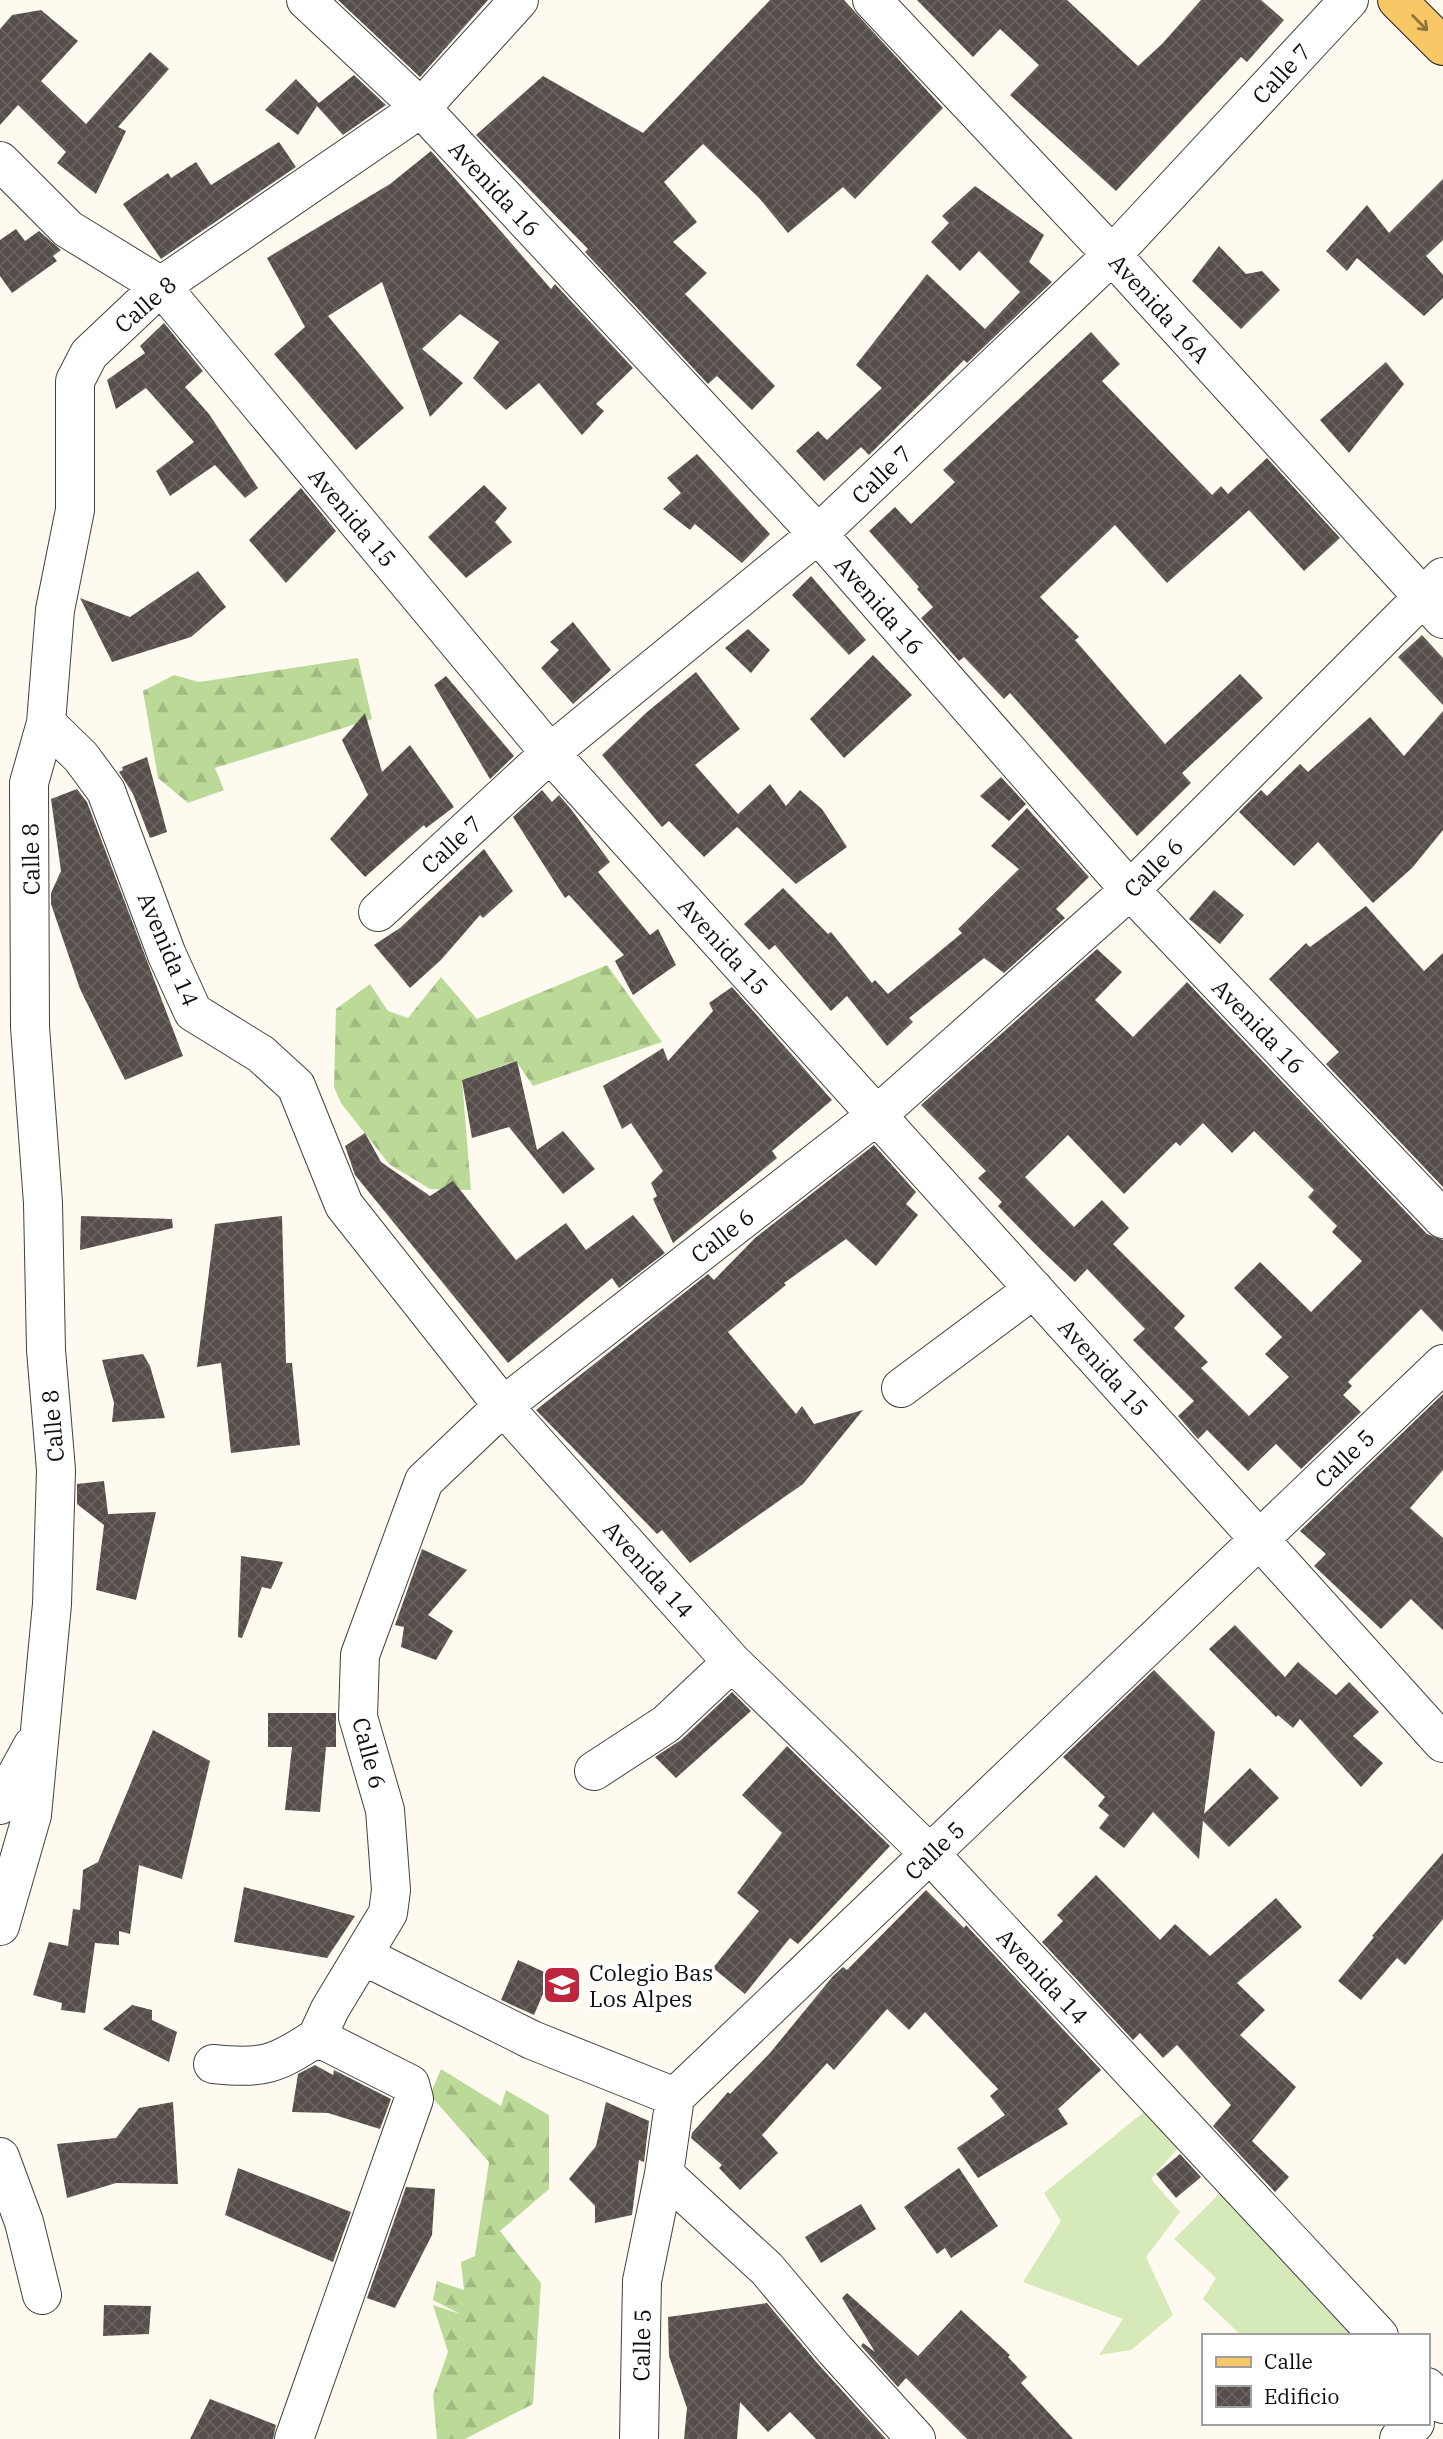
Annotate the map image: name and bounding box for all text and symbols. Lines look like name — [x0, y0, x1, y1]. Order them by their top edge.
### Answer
one-way arrow — [1411, 14, 1428, 31]
street label: Calle 7 — [1245, 36, 1317, 110]
street label: Avenida 16 — [443, 134, 547, 242]
street label: Avenida 16A — [1103, 247, 1217, 369]
street label: Calle 8 — [108, 269, 182, 339]
street label: Calle 7 — [844, 438, 918, 510]
street label: Avenida 15 — [303, 461, 403, 573]
street label: Avenida 16 — [829, 549, 931, 661]
street label: Calle 7 — [414, 808, 488, 880]
street label: Calle 8 — [14, 822, 46, 896]
street label: Calle 6 — [1117, 831, 1189, 903]
street label: Avenida 14 — [132, 887, 206, 1011]
street label: Avenida 15 — [672, 891, 776, 1001]
street label: Avenida 16 — [1206, 972, 1312, 1080]
street label: Calle 6 — [684, 1201, 760, 1269]
street label: Avenida 15 — [1052, 1312, 1156, 1422]
street label: Calle 8 — [34, 1389, 70, 1463]
street label: Calle 5 — [1307, 1422, 1381, 1494]
street label: Avenida 14 — [597, 1514, 701, 1624]
street label: Calle 6 — [346, 1714, 394, 1792]
street label: Calle 5 — [897, 1814, 971, 1886]
street label: Avenida 14 — [991, 1922, 1095, 2030]
place label: Colegio Bas Los Alpes — [589, 1957, 713, 2013]
school or university icon: Colegio Bas Los Alpes — [541, 1964, 583, 2006]
street label: Calle 5 — [625, 2308, 657, 2382]
legend — [1202, 2334, 1429, 2425]
text: Calle — [1264, 2347, 1313, 2375]
text: Edificio — [1264, 2382, 1339, 2410]

